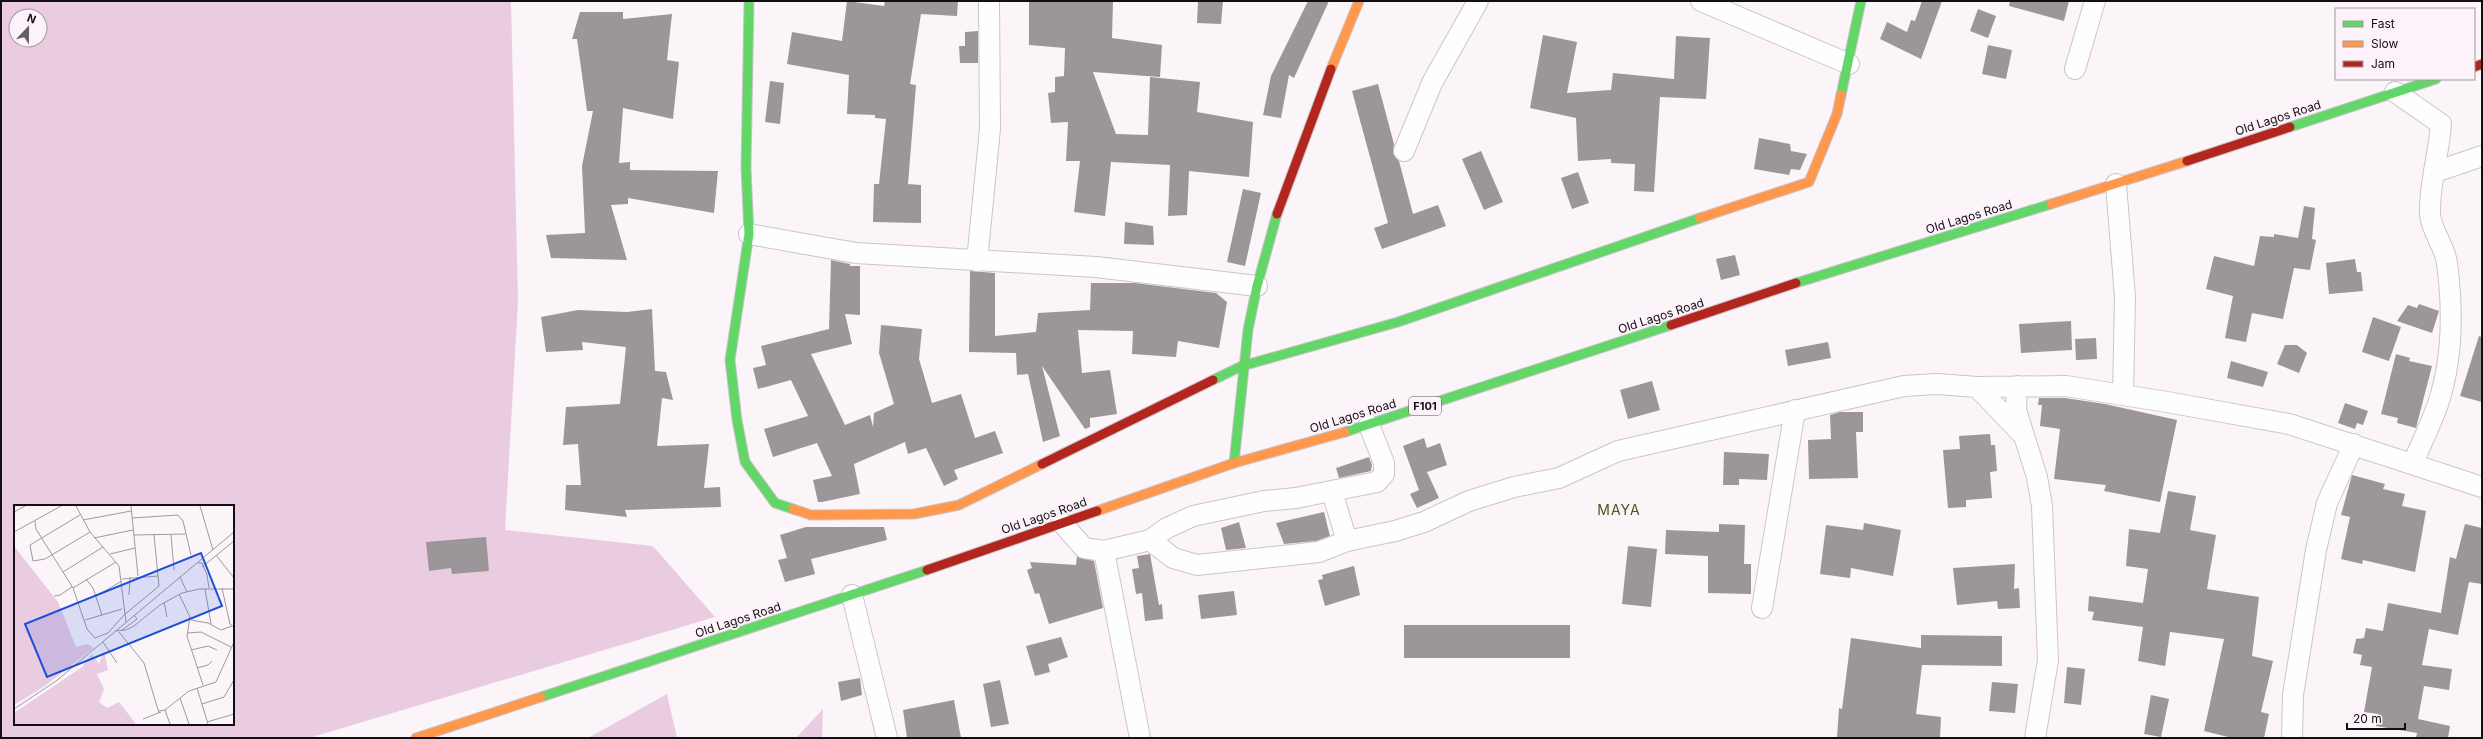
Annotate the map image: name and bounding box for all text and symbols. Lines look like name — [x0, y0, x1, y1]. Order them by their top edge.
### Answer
north arrow — [8, 8, 48, 48]
legend — [2335, 8, 2475, 80]
text: N — [25, 11, 38, 27]
text: Fast — [2371, 16, 2395, 31]
text: Slow — [2371, 36, 2399, 51]
text: Jam — [2371, 56, 2395, 71]
street label: Old Lagos Road — [2233, 97, 2323, 138]
street label: Old Lagos Road — [1924, 196, 2014, 237]
street label: Old Lagos Road — [1616, 295, 1706, 336]
street label: Old Lagos Road — [1308, 395, 1398, 436]
road number: F101 — [1409, 397, 1441, 415]
street label: Old Lagos Road — [999, 494, 1089, 537]
district label: MAYA — [1597, 501, 1641, 518]
inset map — [14, 505, 234, 725]
street label: Old Lagos Road — [693, 599, 783, 640]
scale bar — [2347, 705, 2405, 731]
text: 20 m — [2353, 711, 2382, 726]

